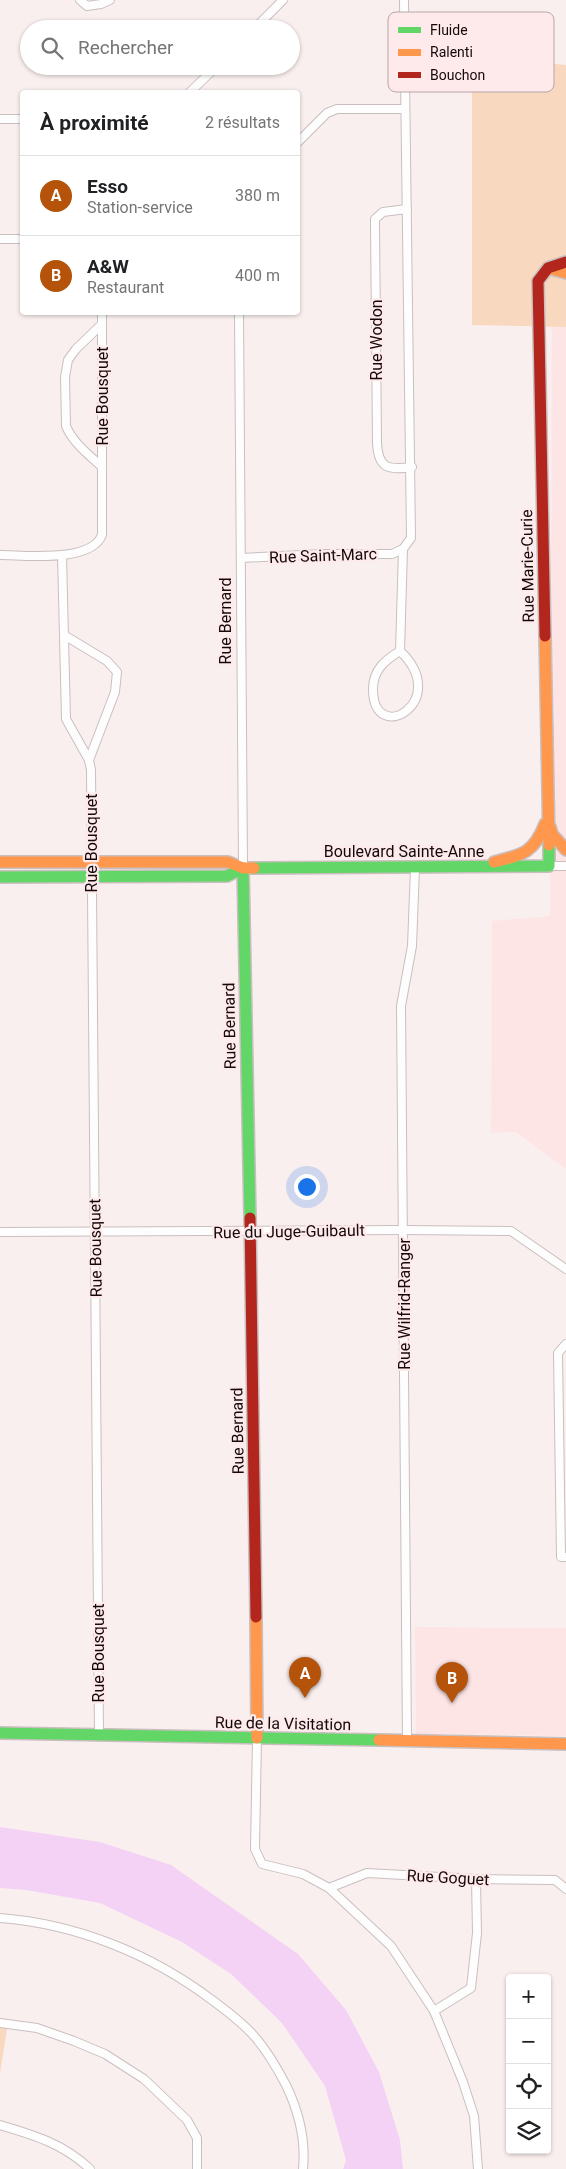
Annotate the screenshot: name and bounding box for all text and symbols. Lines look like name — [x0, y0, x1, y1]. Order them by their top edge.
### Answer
legend — [388, 12, 554, 92]
search box — [20, 20, 300, 75]
text: Fluide — [430, 22, 468, 38]
icon: search — [38, 34, 66, 62]
text: Rechercher — [78, 36, 173, 59]
text: Ralenti — [430, 44, 473, 60]
text: Bouchon — [430, 67, 485, 83]
text: À proximité — [40, 111, 149, 135]
text: 2 résultats — [205, 113, 280, 132]
text: Esso — [87, 175, 128, 198]
text: A — [51, 186, 61, 205]
text: 380 m — [235, 186, 280, 205]
text: Station-service — [87, 198, 193, 217]
text: A&W — [87, 255, 129, 278]
text: B — [51, 266, 61, 285]
text: 400 m — [235, 266, 280, 285]
text: Restaurant — [87, 278, 164, 297]
street label: Rue Wodon — [367, 299, 386, 381]
street label: Rue Bousquet — [93, 347, 112, 445]
street label: Rue Marie-Curie — [517, 509, 538, 623]
street label: Rue Saint-Marc — [269, 544, 377, 567]
street label: Rue Bernard — [216, 578, 235, 664]
street label: Rue Bousquet — [82, 794, 101, 892]
street label: Boulevard Sainte-Anne — [324, 842, 484, 861]
street label: Rue Bernard — [219, 982, 240, 1070]
your location — [294, 1174, 320, 1200]
street label: Rue Bousquet — [85, 1198, 106, 1298]
street label: Rue du Juge-Guibault — [213, 1221, 365, 1242]
street label: Rue Wilfrid-Ranger — [395, 1238, 414, 1370]
street label: Rue Bernard — [227, 1387, 248, 1475]
street label: Rue Bousquet — [89, 1604, 108, 1702]
pin: A — [289, 1657, 321, 1698]
pin: B — [436, 1662, 468, 1703]
street label: Rue de la Visitation — [215, 1713, 351, 1734]
street label: Rue Goguet — [406, 1866, 490, 1889]
map controls — [506, 1974, 551, 2154]
button: + — [506, 1974, 551, 2019]
button: − — [506, 2019, 551, 2064]
button: locate — [506, 2064, 551, 2109]
button: layers — [506, 2109, 551, 2154]

